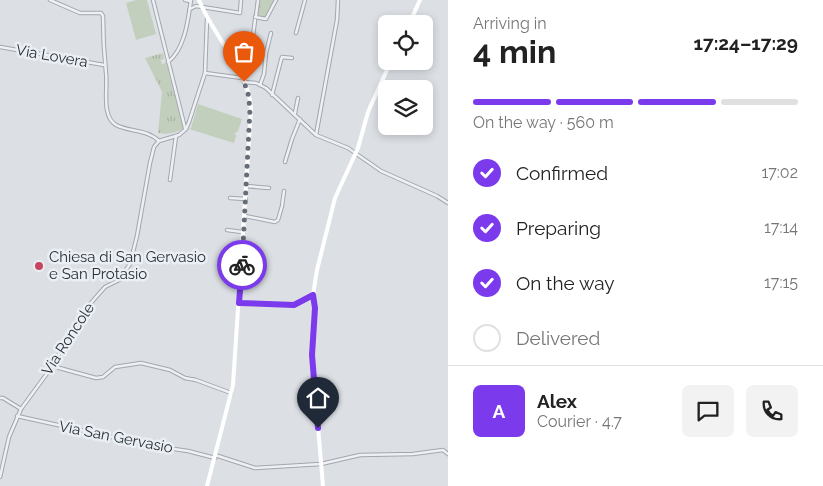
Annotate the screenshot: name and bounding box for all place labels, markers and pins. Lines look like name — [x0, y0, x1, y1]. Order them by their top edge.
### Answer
pin — [223, 31, 265, 82]
place label: Chiesa di San Gervasio e San Protasio — [49, 248, 206, 283]
marker: Chiesa di San Gervasio e San Protasio — [33, 260, 45, 272]
pin — [297, 377, 339, 428]

